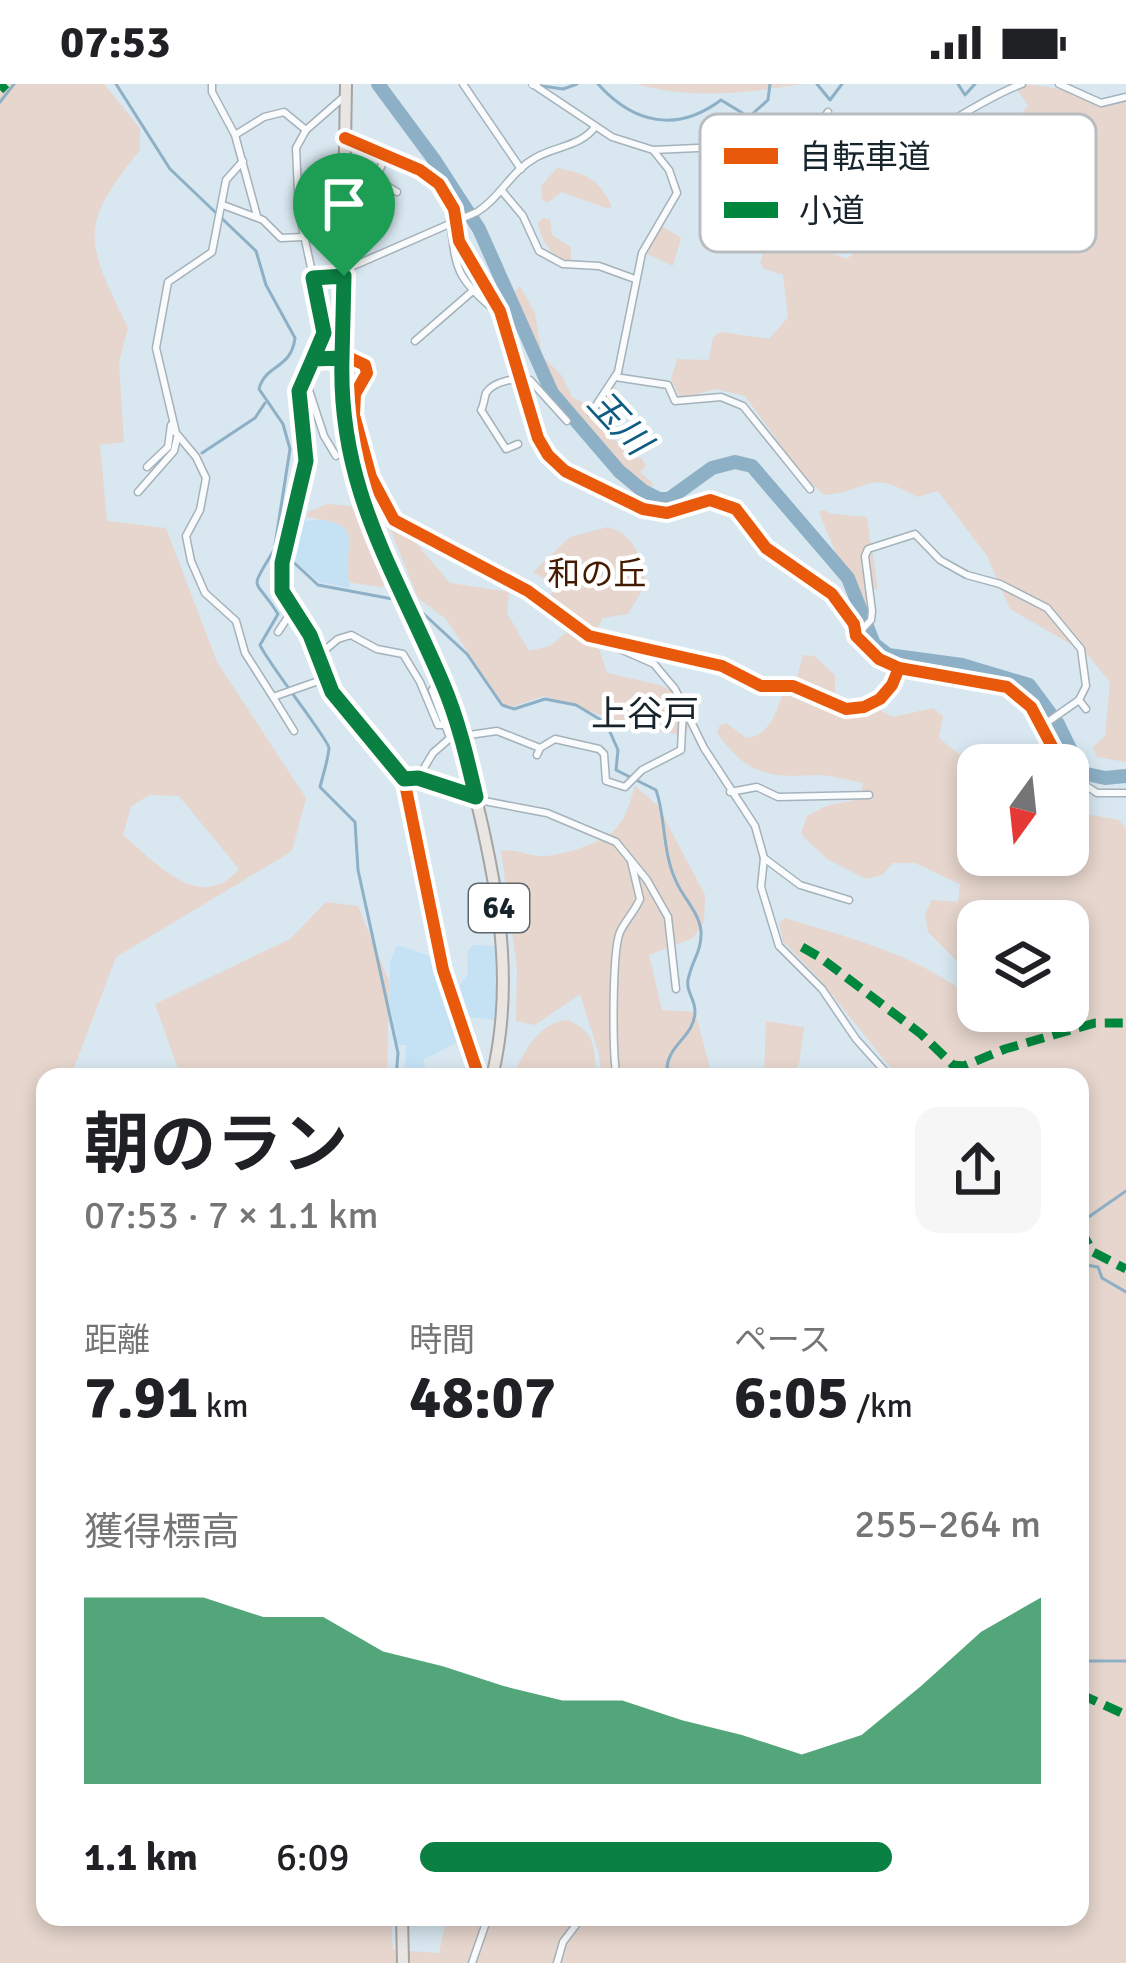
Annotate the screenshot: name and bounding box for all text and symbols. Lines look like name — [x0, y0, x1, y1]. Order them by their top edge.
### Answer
text: 07:53 — [60, 15, 170, 70]
legend — [700, 114, 1096, 252]
text: 自転車道 — [799, 137, 931, 178]
pin — [293, 153, 395, 276]
icon: arrive — [311, 171, 377, 237]
text: 小道 — [799, 191, 865, 232]
water label: 玉川 — [578, 381, 663, 468]
park label: 和の丘 — [548, 554, 647, 595]
district label: 上谷戸 — [591, 692, 699, 737]
north arrow — [957, 744, 1089, 876]
map controls — [957, 744, 1089, 1032]
road number: 64 — [469, 884, 529, 932]
button: layers — [957, 900, 1089, 1032]
text: 朝のラン — [84, 1105, 348, 1186]
button: share — [915, 1107, 1041, 1233]
text: 07:53 · 7 × 1.1 km — [84, 1191, 379, 1239]
text: 距離 — [84, 1320, 150, 1361]
text: 時間 — [409, 1320, 475, 1361]
text: ペース — [734, 1320, 831, 1361]
text: 7.91 — [84, 1361, 198, 1435]
text: 48:07 — [409, 1361, 556, 1435]
text: 6:05 — [734, 1361, 849, 1435]
text: km — [198, 1386, 249, 1427]
text: /km — [849, 1386, 913, 1427]
text: 255–264 m — [854, 1500, 1041, 1548]
text: 獲得標高 — [84, 1508, 240, 1556]
text: 1.1 km — [84, 1833, 198, 1881]
text: 6:09 — [276, 1833, 350, 1881]

